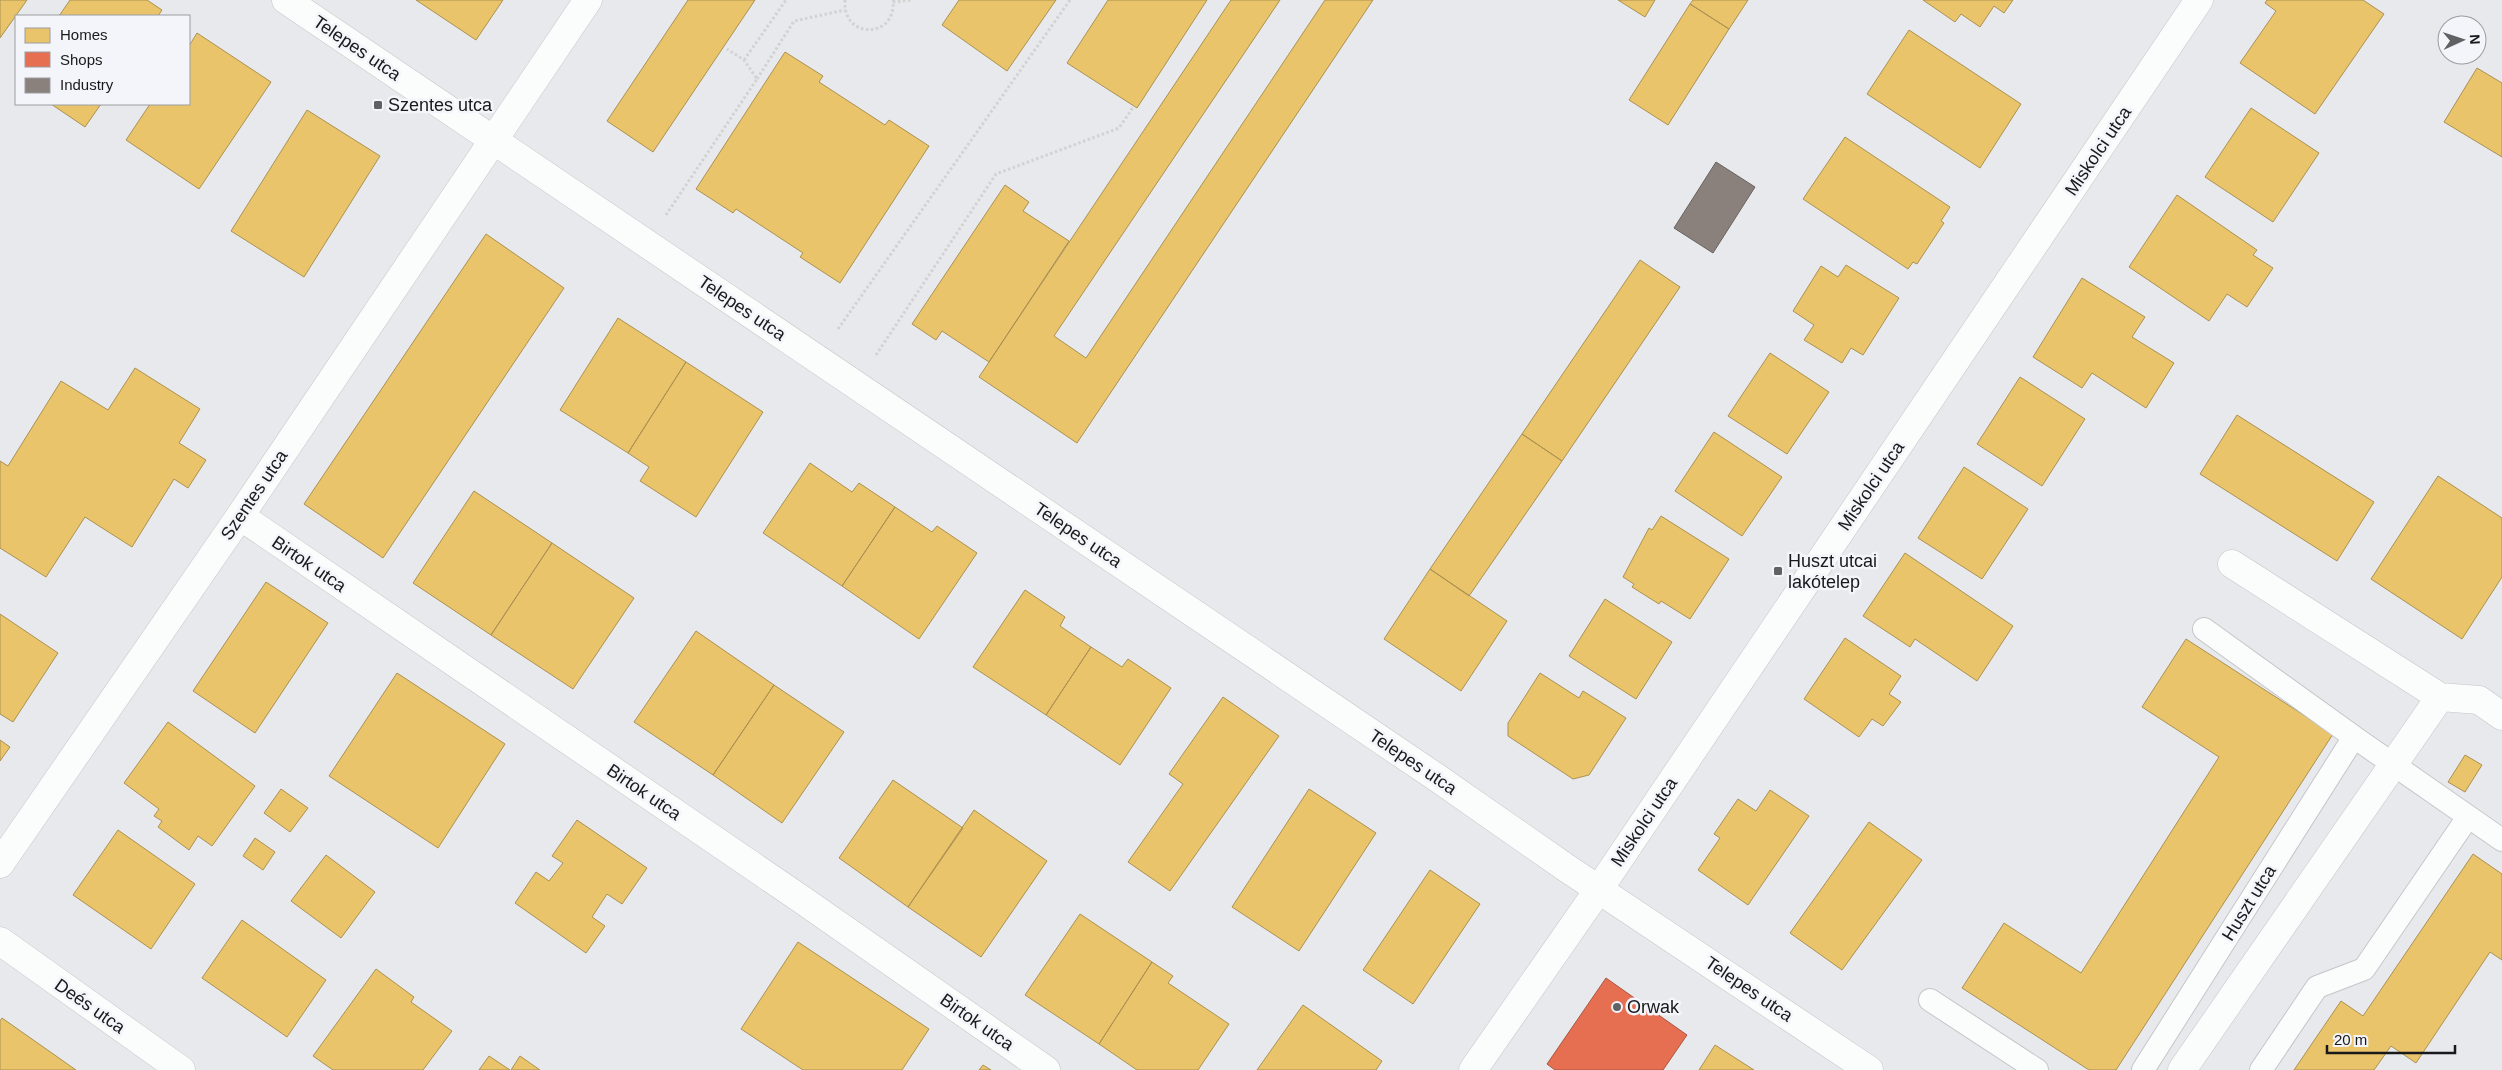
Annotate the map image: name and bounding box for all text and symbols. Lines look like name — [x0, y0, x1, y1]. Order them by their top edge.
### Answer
street label: Telepes utca — [310, 11, 405, 85]
legend — [15, 15, 190, 105]
north arrow — [2437, 15, 2487, 65]
text: Homes — [60, 26, 108, 43]
text: N — [2467, 34, 2483, 45]
text: Shops — [60, 51, 103, 68]
text: Industry — [60, 76, 114, 93]
place label: Szentes utca — [388, 95, 493, 115]
marker: Szentes utca — [372, 99, 384, 111]
street label: Miskolci utca — [2061, 102, 2136, 199]
street label: Telepes utca — [695, 271, 790, 345]
street label: Miskolci utca — [1834, 437, 1909, 534]
street label: Szentes utca — [217, 445, 292, 544]
street label: Telepes utca — [1031, 498, 1126, 572]
street label: Birtok utca — [268, 532, 351, 597]
place label: Huszt utcai lakótelep — [1788, 551, 1877, 592]
marker: Huszt utcai lakótelep — [1772, 565, 1784, 577]
street label: Telepes utca — [1366, 725, 1461, 799]
street label: Birtok utca — [603, 760, 686, 825]
street label: Miskolci utca — [1607, 773, 1682, 870]
street label: Huszt utca — [2218, 861, 2281, 944]
street label: Telepes utca — [1702, 952, 1797, 1026]
street label: Deés utca — [51, 975, 130, 1038]
street label: Birtok utca — [936, 989, 1018, 1055]
place label: Orwak — [1627, 997, 1680, 1017]
marker: Orwak — [1611, 1001, 1623, 1013]
scale bar — [2327, 1022, 2454, 1054]
text: 20 m — [2334, 1031, 2367, 1048]

